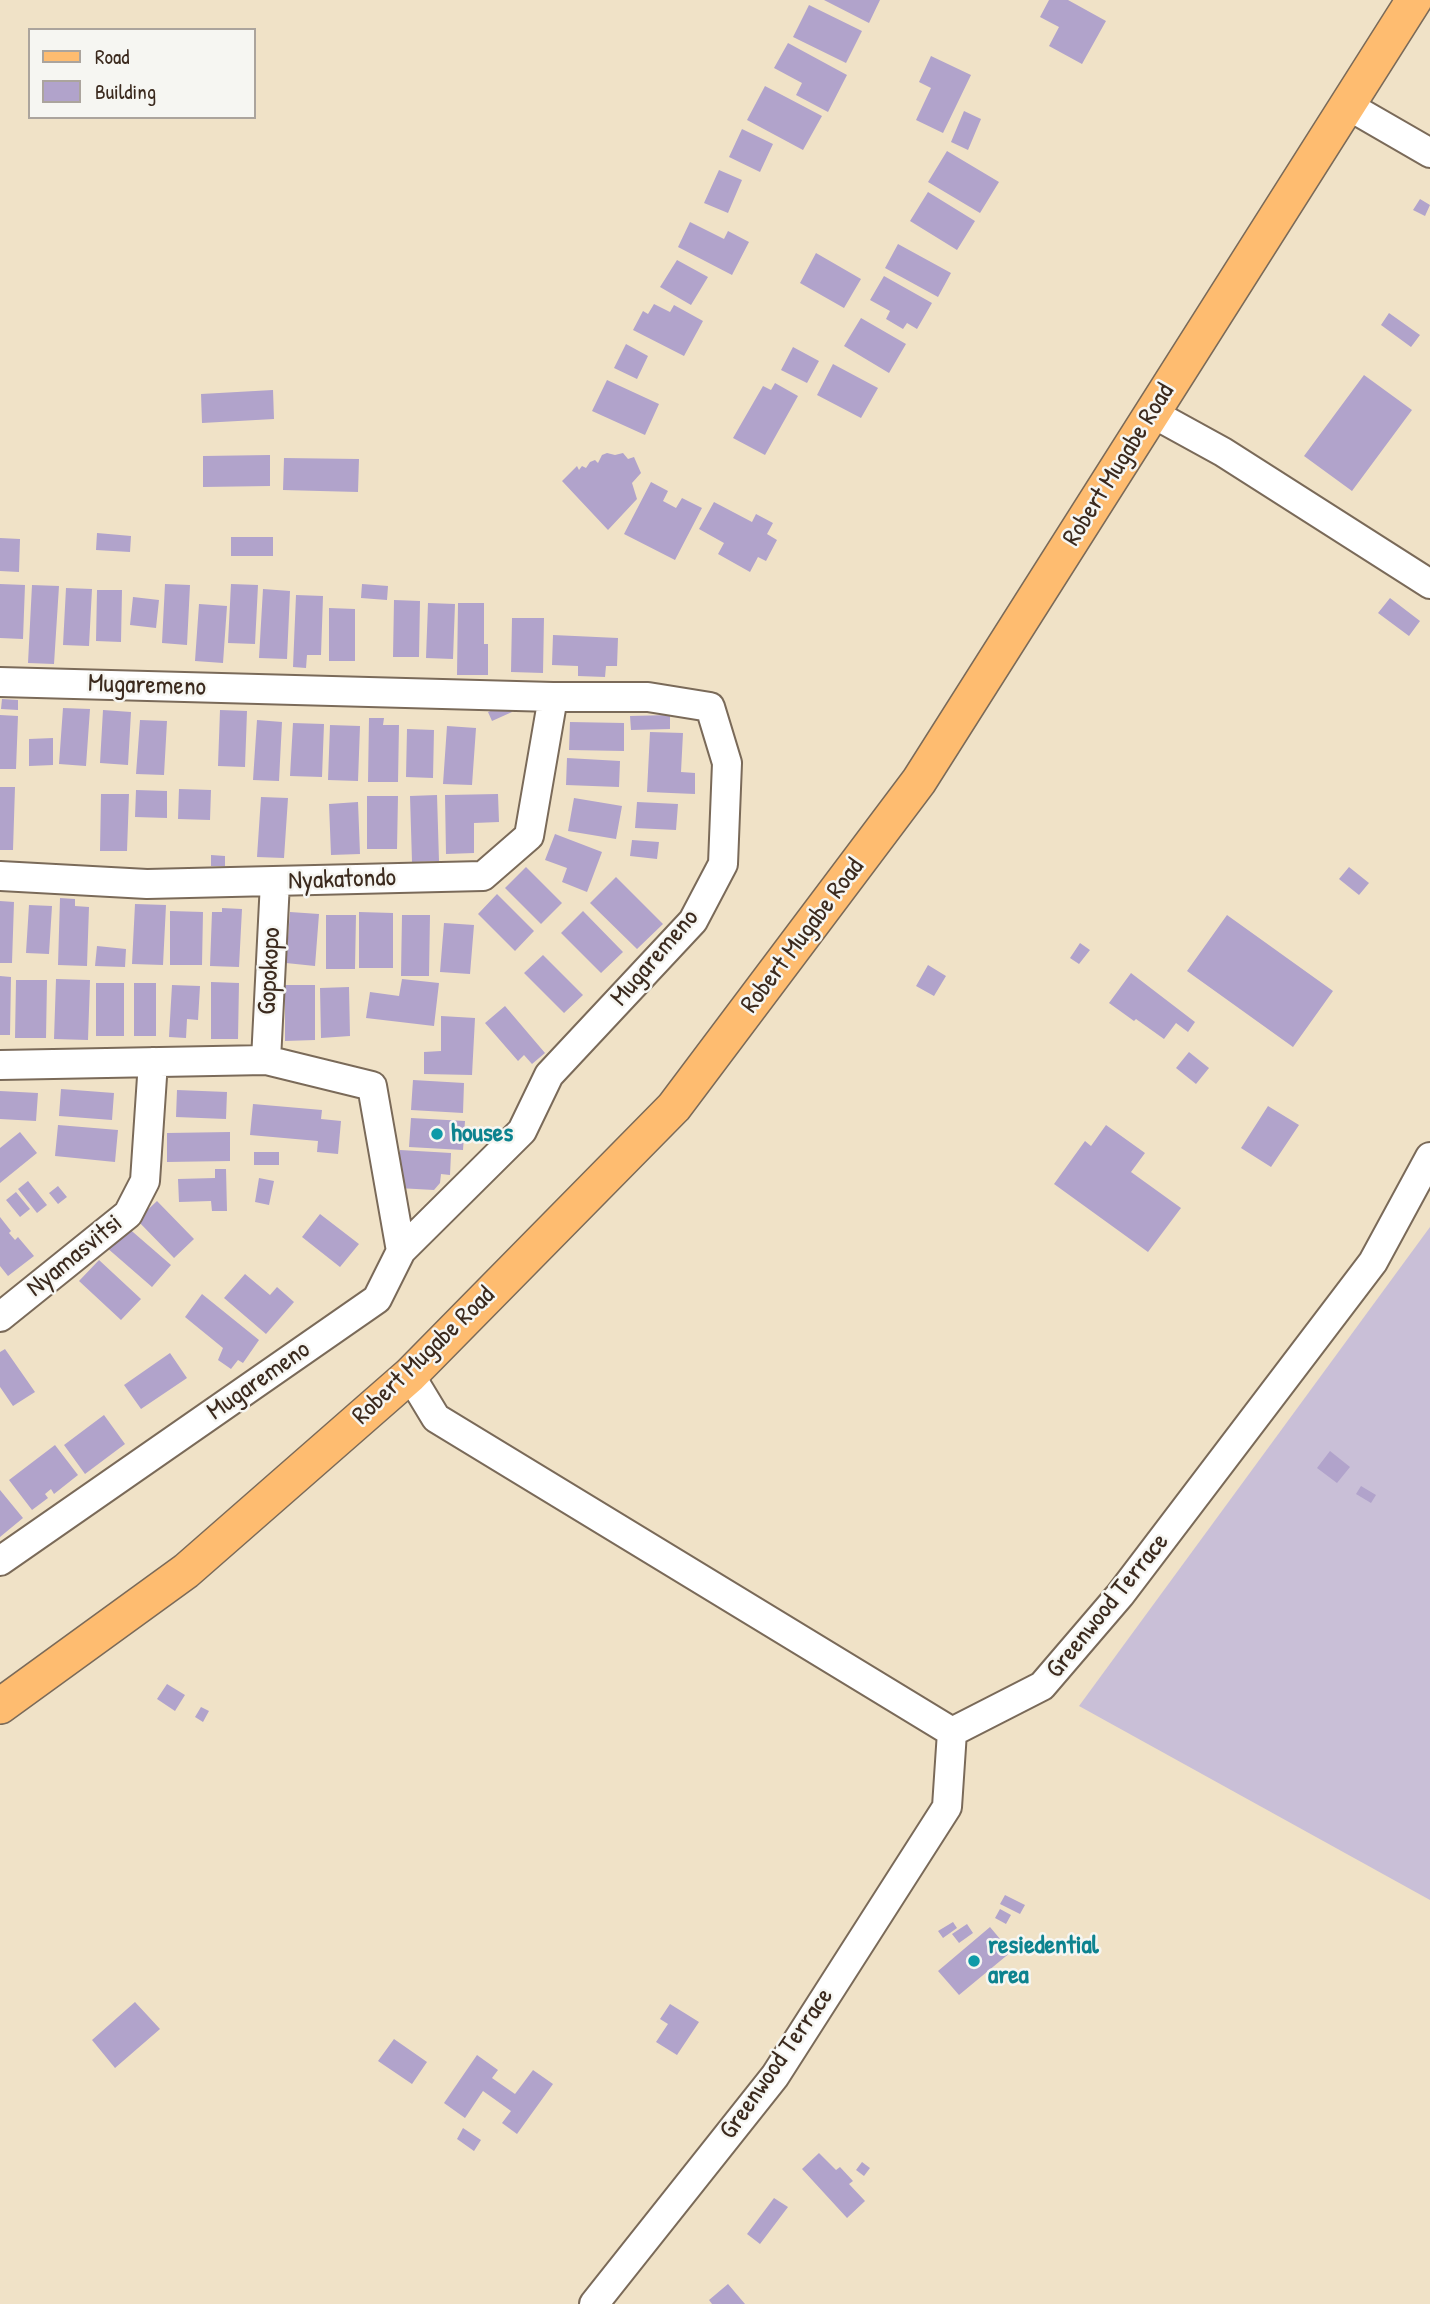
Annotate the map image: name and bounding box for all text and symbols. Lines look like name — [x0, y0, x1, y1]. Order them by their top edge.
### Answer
legend — [28, 28, 256, 119]
text: Road — [95, 42, 129, 71]
text: Building — [95, 77, 156, 106]
street label: Robert Mugabe Road — [1057, 378, 1181, 552]
street label: Mugaremeno — [87, 668, 207, 704]
street label: Robert Mugabe Road — [735, 853, 871, 1019]
street label: Nyakatondo — [288, 863, 396, 897]
street label: Mugaremeno — [604, 903, 706, 1013]
street label: Gopokopo — [252, 927, 288, 1015]
place label: houses — [451, 1118, 513, 1150]
marker: houses — [429, 1126, 445, 1142]
street label: Nyamasvitsi — [21, 1208, 129, 1304]
street label: Robert Mugabe Road — [346, 1280, 502, 1432]
street label: Mugaremeno — [202, 1334, 316, 1428]
street label: Greenwood Terrace — [1040, 1527, 1176, 1685]
place label: resiedential area — [988, 1930, 1099, 1992]
marker: resiedential area — [966, 1953, 982, 1969]
street label: Greenwood Terrace — [713, 1982, 841, 2146]

